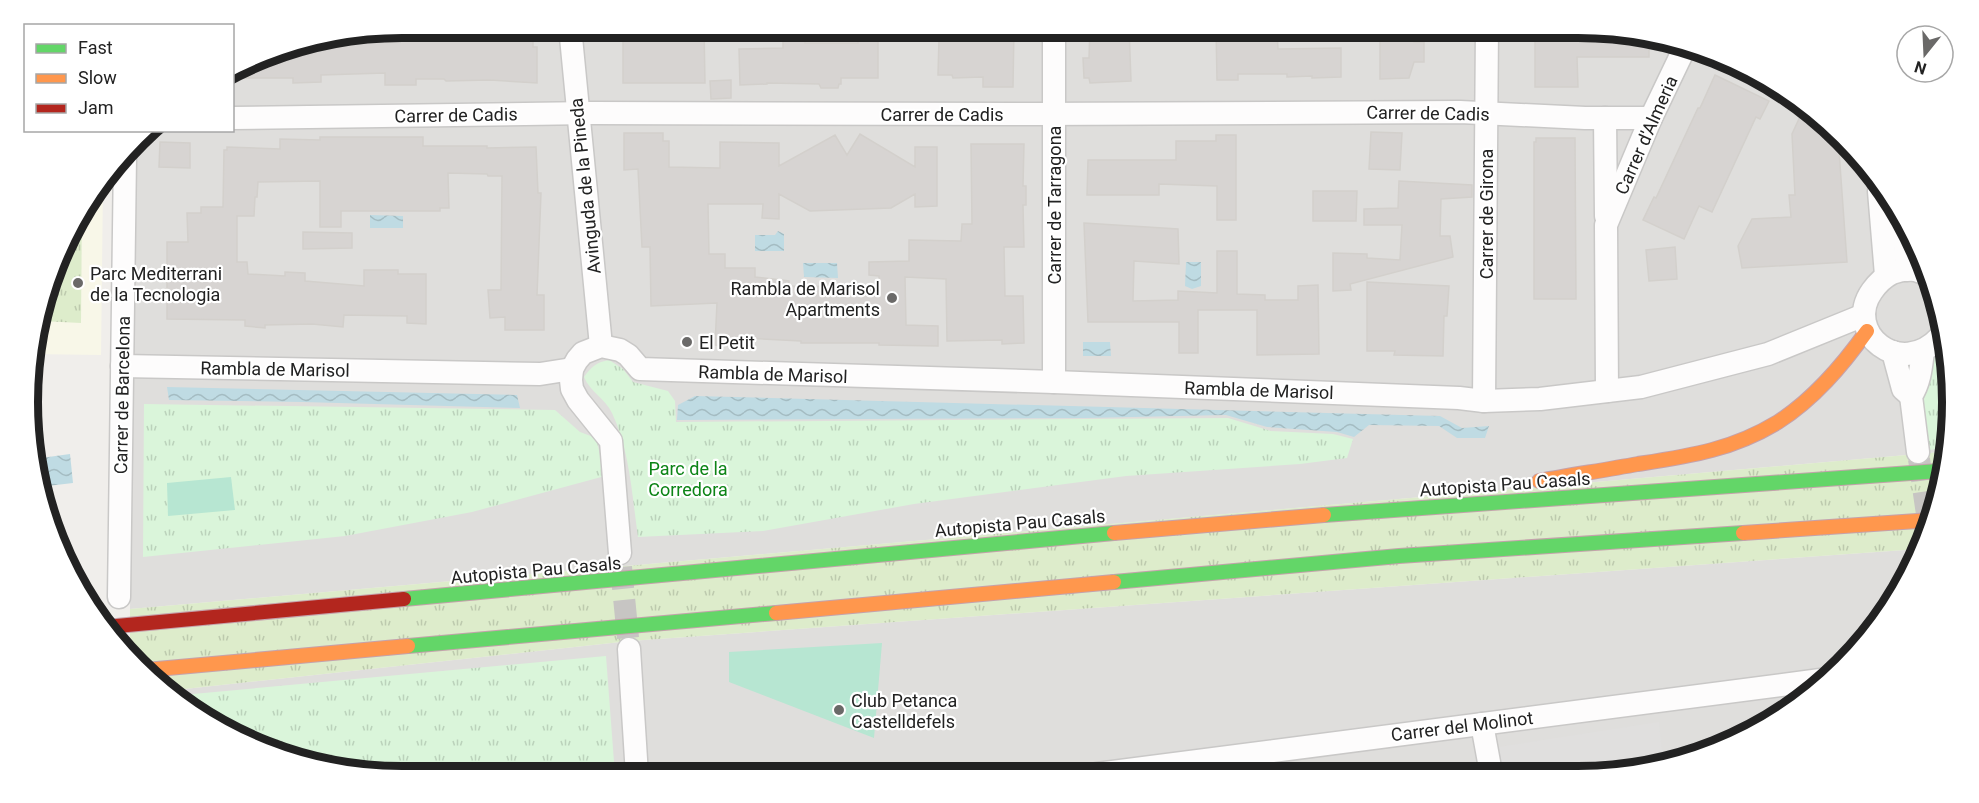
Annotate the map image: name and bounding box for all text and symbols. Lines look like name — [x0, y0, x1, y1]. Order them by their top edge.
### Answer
legend — [24, 24, 234, 132]
north arrow — [1895, 24, 1955, 84]
text: Fast — [78, 37, 113, 58]
text: N — [1912, 57, 1929, 79]
text: Slow — [78, 67, 117, 88]
street label: Carrer d'Almeria — [1610, 72, 1682, 198]
text: Jam — [78, 97, 114, 118]
street label: Avinguda de la Pineda — [565, 97, 605, 275]
street label: Carrer de Cadis — [1366, 101, 1490, 125]
street label: Carrer de Cadis — [394, 103, 518, 127]
street label: Carrer de Cadis — [880, 104, 1004, 125]
street label: Carrer de Tarragona — [1044, 126, 1065, 284]
street label: Carrer de Girona — [1476, 149, 1497, 279]
place label: Parc Mediterrani de la Tecnologia — [90, 263, 222, 305]
marker: Parc Mediterrani de la Tecnologia — [71, 276, 85, 290]
place label: Rambla de Marisol Apartments — [731, 278, 880, 320]
marker: Rambla de Marisol Apartments — [885, 291, 899, 305]
street label: Carrer de Barcelona — [110, 316, 134, 474]
place label: El Petit — [699, 332, 755, 353]
marker: El Petit — [680, 335, 694, 349]
street label: Rambla de Marisol — [200, 357, 350, 381]
street label: Rambla de Marisol — [698, 361, 848, 387]
street label: Rambla de Marisol — [1184, 377, 1334, 403]
park label: Parc de la Corredora — [648, 458, 728, 500]
street label: Autopista Pau Casals — [1419, 468, 1591, 500]
street label: Autopista Pau Casals — [934, 505, 1106, 541]
street label: Autopista Pau Casals — [450, 552, 622, 588]
place label: Club Petanca Castelldefels — [851, 690, 957, 732]
marker: Club Petanca Castelldefels — [832, 703, 846, 717]
street label: Carrer del Molinot — [1390, 707, 1534, 745]

